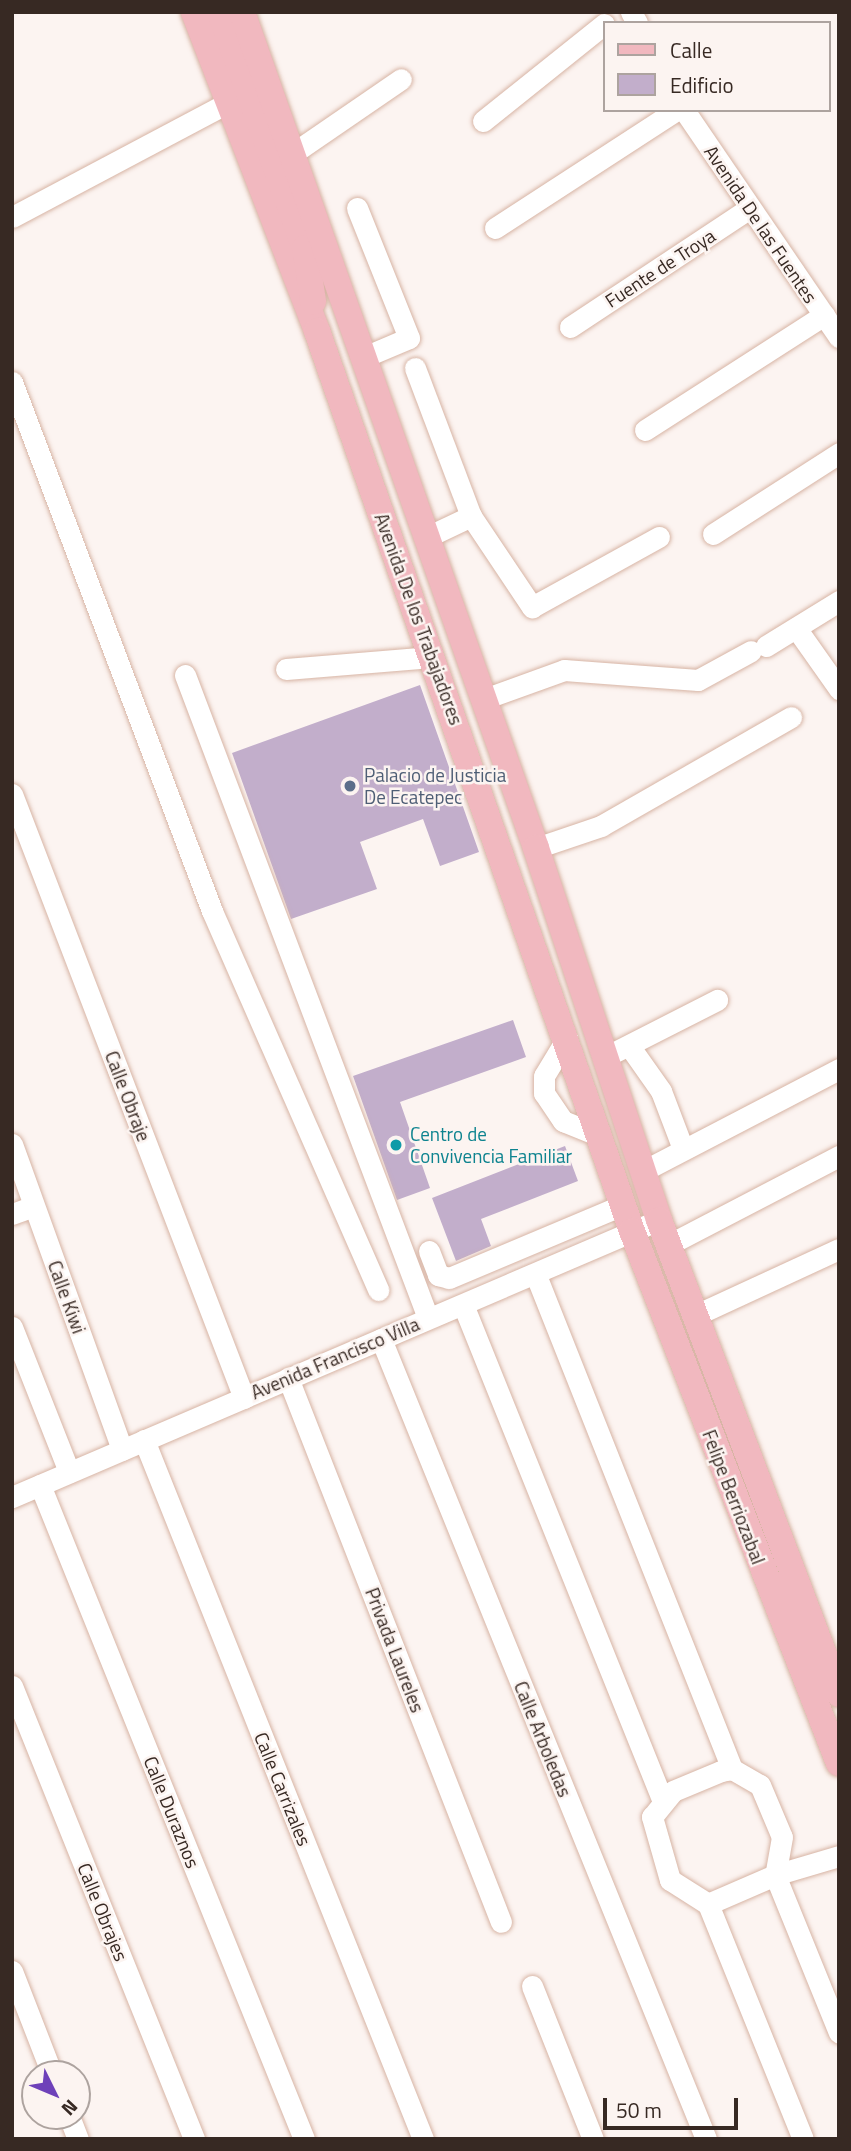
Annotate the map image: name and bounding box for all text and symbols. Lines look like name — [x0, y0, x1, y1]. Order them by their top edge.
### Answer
legend — [602, 21, 830, 112]
text: Calle — [670, 34, 712, 66]
text: Edificio — [670, 69, 734, 101]
street label: Avenida De las Fuentes — [700, 141, 822, 307]
street label: Fuente de Troya — [601, 224, 719, 312]
street label: Avenida De los Trabajadores — [370, 510, 468, 728]
place label: Palacio de Justicia De Ecatepec — [364, 764, 506, 808]
marker: Palacio de Justicia De Ecatepec — [342, 778, 358, 794]
street label: Calle Obraje — [100, 1048, 156, 1144]
place label: Centro de Convivencia Familiar — [410, 1123, 572, 1167]
marker: Centro de Convivencia Familiar — [388, 1137, 404, 1153]
street label: Calle Kiwi — [43, 1257, 91, 1337]
street label: Avenida Francisco Villa — [247, 1312, 423, 1404]
street label: Felipe Berriozabal — [698, 1427, 770, 1567]
street label: Privada Laureles — [361, 1584, 429, 1716]
street label: Calle Arboledas — [509, 1678, 577, 1800]
street label: Calle Carrizales — [250, 1729, 316, 1849]
street label: Calle Duraznos — [139, 1753, 205, 1871]
street label: Calle Obrajes — [73, 1860, 133, 1964]
north arrow — [21, 2060, 91, 2130]
scale bar — [606, 2084, 741, 2128]
text: N — [55, 2094, 85, 2123]
text: 50 m — [616, 2094, 662, 2126]

